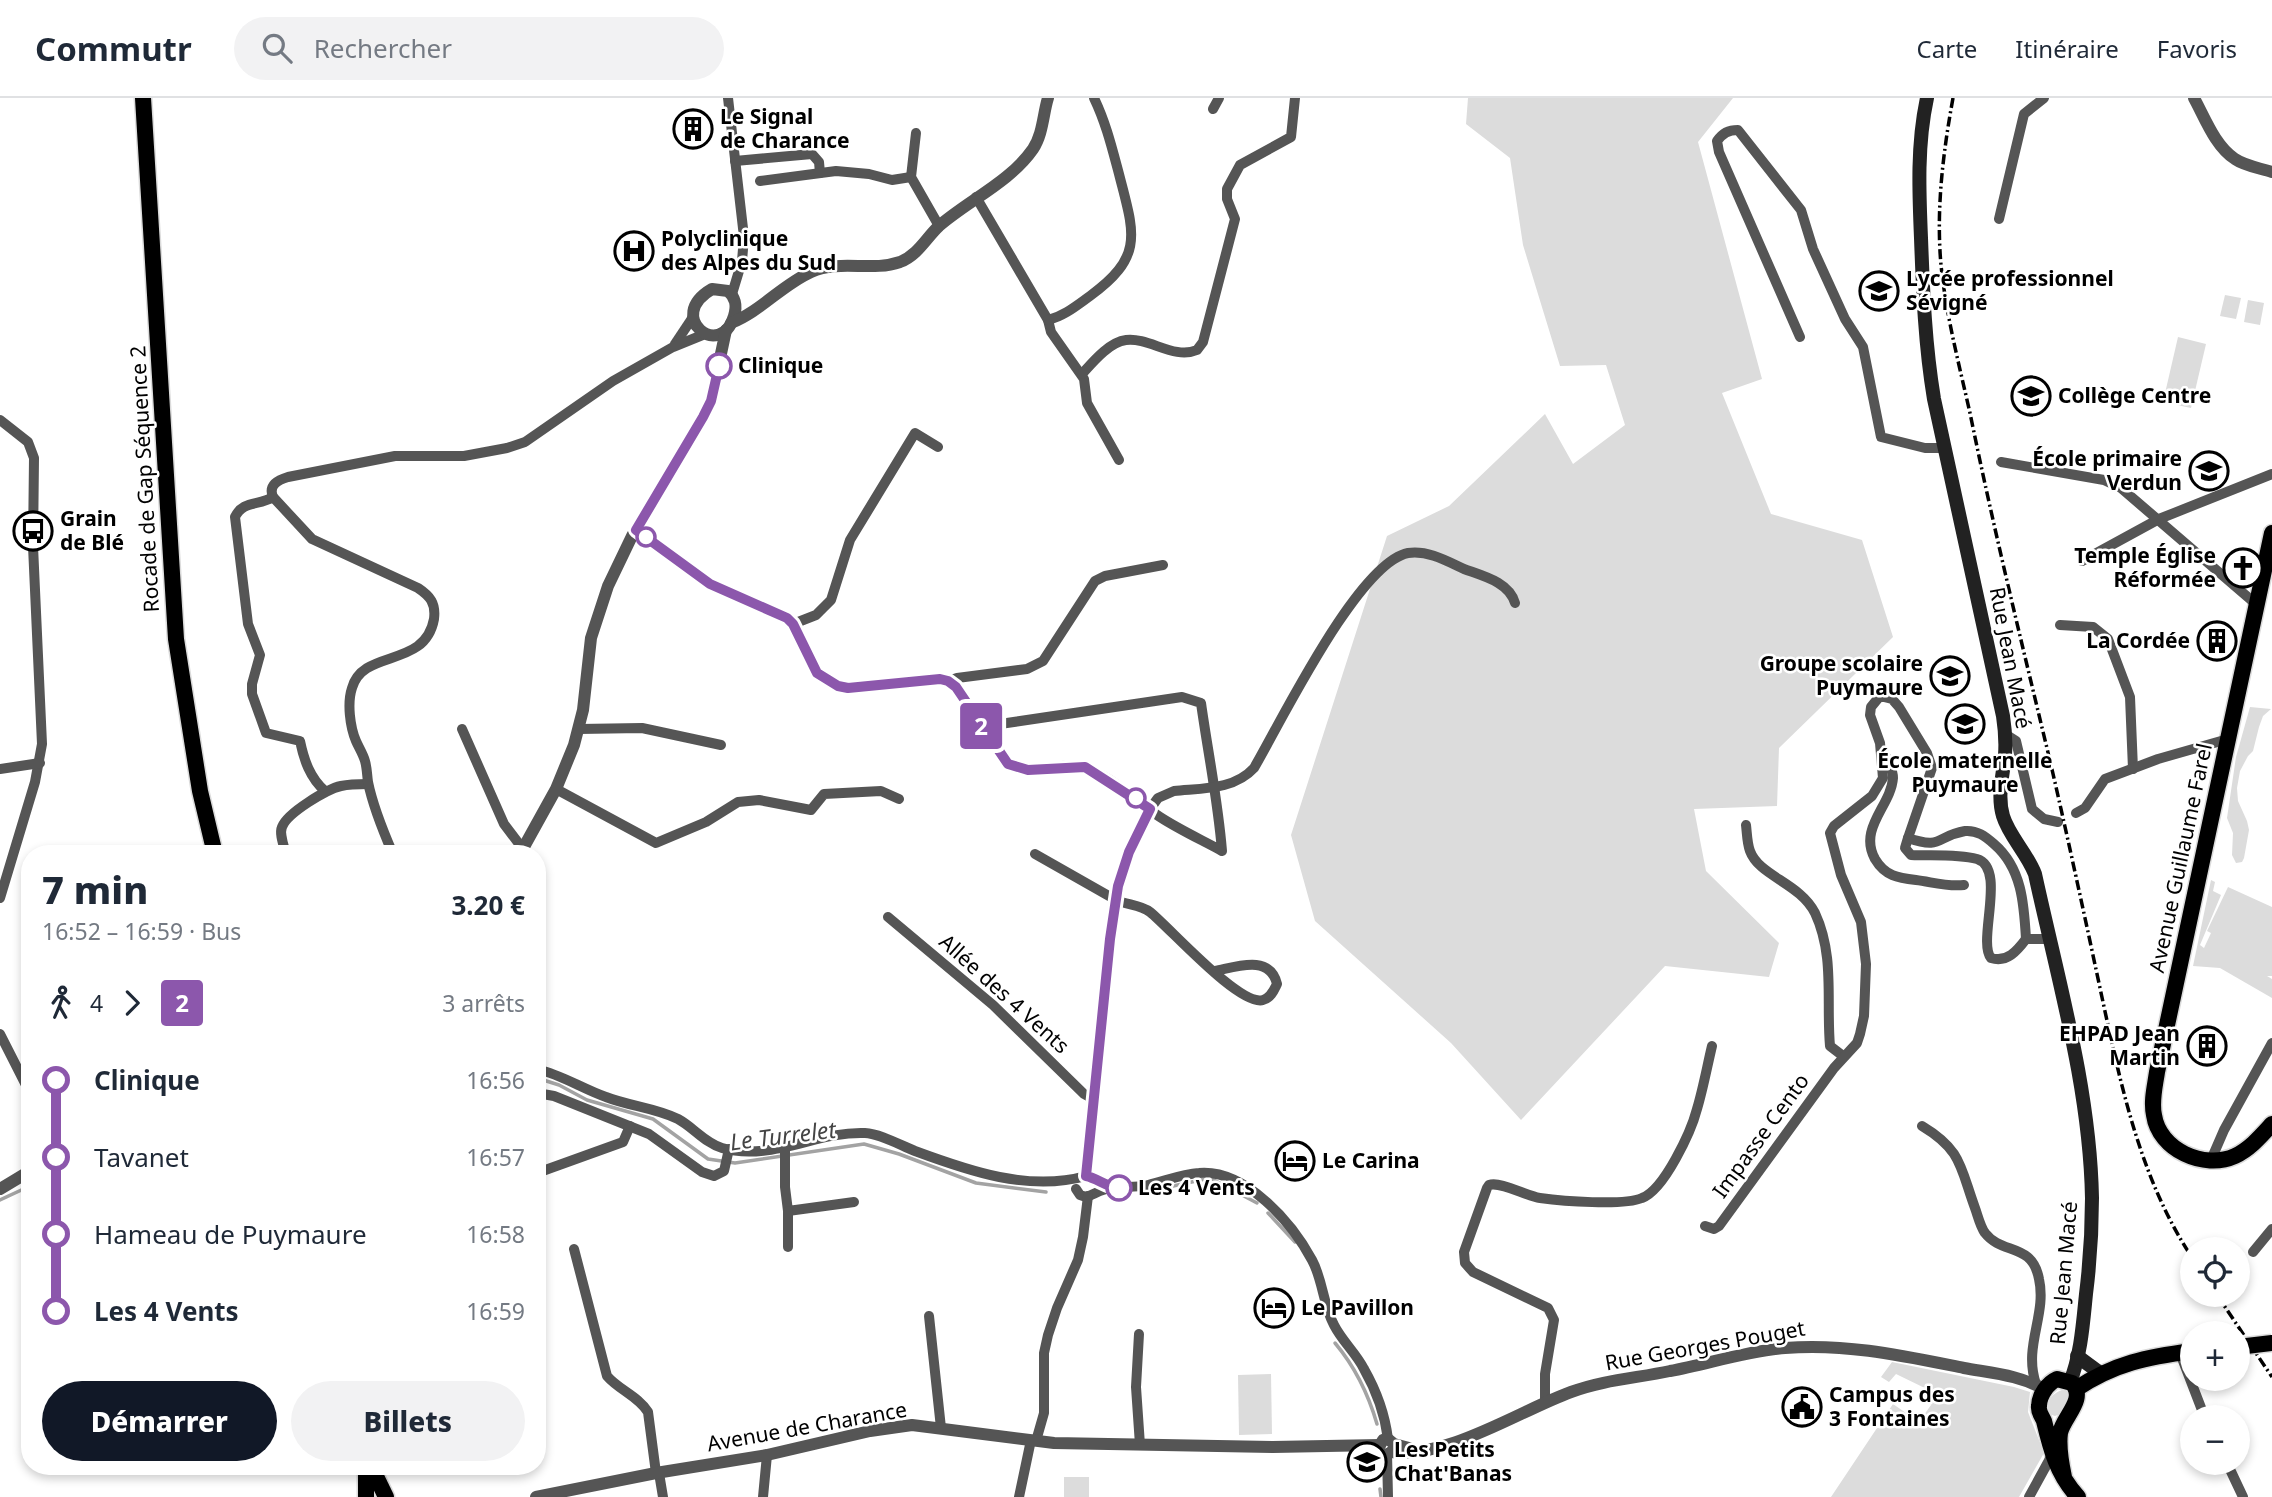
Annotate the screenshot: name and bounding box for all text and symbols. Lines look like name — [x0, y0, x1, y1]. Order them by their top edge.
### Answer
search box — [234, 17, 724, 80]
text: Commutr — [35, 26, 192, 71]
icon: search — [258, 29, 296, 67]
text: Rechercher — [314, 30, 452, 66]
text: Carte — [1917, 32, 1977, 65]
text: Itinéraire — [2015, 32, 2119, 65]
text: Favoris — [2157, 32, 2237, 65]
place label: Le Signal de Charance — [720, 102, 850, 154]
building icon: Le Signal de Charance — [672, 108, 714, 150]
place label: Polyclinique des Alpes du Sud — [661, 224, 836, 276]
hospital icon: Polyclinique des Alpes du Sud — [613, 230, 655, 272]
place label: Lycée professionnel Sévigné — [1906, 264, 2114, 316]
school or university icon: Lycée professionnel Sévigné — [1858, 270, 1900, 312]
street label: Rocade de Gap Séquence 2 — [123, 345, 165, 613]
place label: Clinique — [738, 351, 823, 379]
marker: Clinique — [706, 353, 732, 379]
school or university icon: Collège Centre — [2010, 375, 2052, 417]
place label: Collège Centre — [2058, 381, 2211, 409]
place label: École primaire Verdun — [2032, 444, 2182, 496]
school or university icon: École primaire Verdun — [2188, 450, 2230, 492]
place label: Grain de Blé — [60, 504, 124, 556]
bus stop icon: Grain de Blé — [12, 510, 54, 552]
unlabelled marker — [636, 527, 656, 547]
place label: Temple Église Réformée — [2074, 541, 2216, 593]
church icon: Temple Église Réformée — [2222, 547, 2264, 589]
street label: Rue Jean Macé — [1984, 585, 2038, 731]
building icon: La Cordée — [2196, 620, 2238, 662]
place label: La Cordée — [2086, 626, 2190, 654]
place label: Groupe scolaire Puymaure — [1760, 649, 1923, 701]
school or university icon: Groupe scolaire Puymaure — [1929, 655, 1971, 697]
line badge: 2 — [958, 703, 1004, 749]
school or university icon: École maternelle Puymaure — [1944, 703, 1986, 745]
text: 2 — [974, 709, 988, 742]
street label: Avenue Guillaume Farel — [2142, 741, 2218, 975]
place label: École maternelle Puymaure — [1877, 746, 2053, 798]
unlabelled marker — [1126, 788, 1146, 808]
text: 7 min — [42, 863, 148, 915]
text: 3.20 € — [451, 887, 525, 923]
text: 16:52 – 16:59 · Bus — [42, 915, 241, 947]
street label: Allée des 4 Vents — [934, 927, 1076, 1059]
icon: walk — [42, 984, 80, 1022]
icon: forward — [113, 984, 151, 1022]
text: 2 — [175, 986, 189, 1019]
text: 4 — [90, 987, 103, 1019]
text: 3 arrêts — [442, 987, 525, 1019]
place label: EHPAD Jean Martin — [2059, 1019, 2180, 1071]
building icon: EHPAD Jean Martin — [2186, 1025, 2228, 1067]
text: Clinique — [94, 1062, 200, 1098]
text: 16:56 — [466, 1064, 525, 1096]
street label: Impasse Cento — [1706, 1068, 1815, 1203]
water label: Le Turrelet — [728, 1112, 839, 1157]
text: Tavanet — [94, 1139, 189, 1175]
hotel icon: Le Carina — [1274, 1140, 1316, 1182]
text: 16:57 — [466, 1141, 525, 1173]
place label: Le Carina — [1322, 1146, 1420, 1174]
place label: Les 4 Vents — [1138, 1173, 1255, 1201]
marker: Les 4 Vents — [1106, 1175, 1132, 1201]
street label: Rue Jean Macé — [2043, 1200, 2083, 1346]
text: Hameau de Puymaure — [94, 1216, 367, 1252]
text: 16:58 — [466, 1218, 525, 1250]
map controls — [2180, 1237, 2250, 1475]
button: locate — [2180, 1237, 2250, 1307]
hotel icon: Le Pavillon — [1253, 1287, 1295, 1329]
text: Les 4 Vents — [94, 1293, 239, 1329]
place label: Le Pavillon — [1301, 1293, 1414, 1321]
text: 16:59 — [466, 1295, 525, 1327]
street label: Rue Georges Pouget — [1603, 1314, 1807, 1376]
button: + — [2180, 1321, 2250, 1391]
place label: Campus des 3 Fontaines — [1829, 1380, 1955, 1432]
button: Démarrer — [42, 1381, 277, 1461]
button: Billets — [291, 1381, 525, 1461]
public building icon: Campus des 3 Fontaines — [1781, 1386, 1823, 1428]
street label: Avenue de Charance — [705, 1395, 909, 1457]
button: − — [2180, 1405, 2250, 1475]
place label: Les Petits Chat'Banas — [1394, 1435, 1512, 1487]
school or university icon: Les Petits Chat'Banas — [1346, 1441, 1388, 1483]

